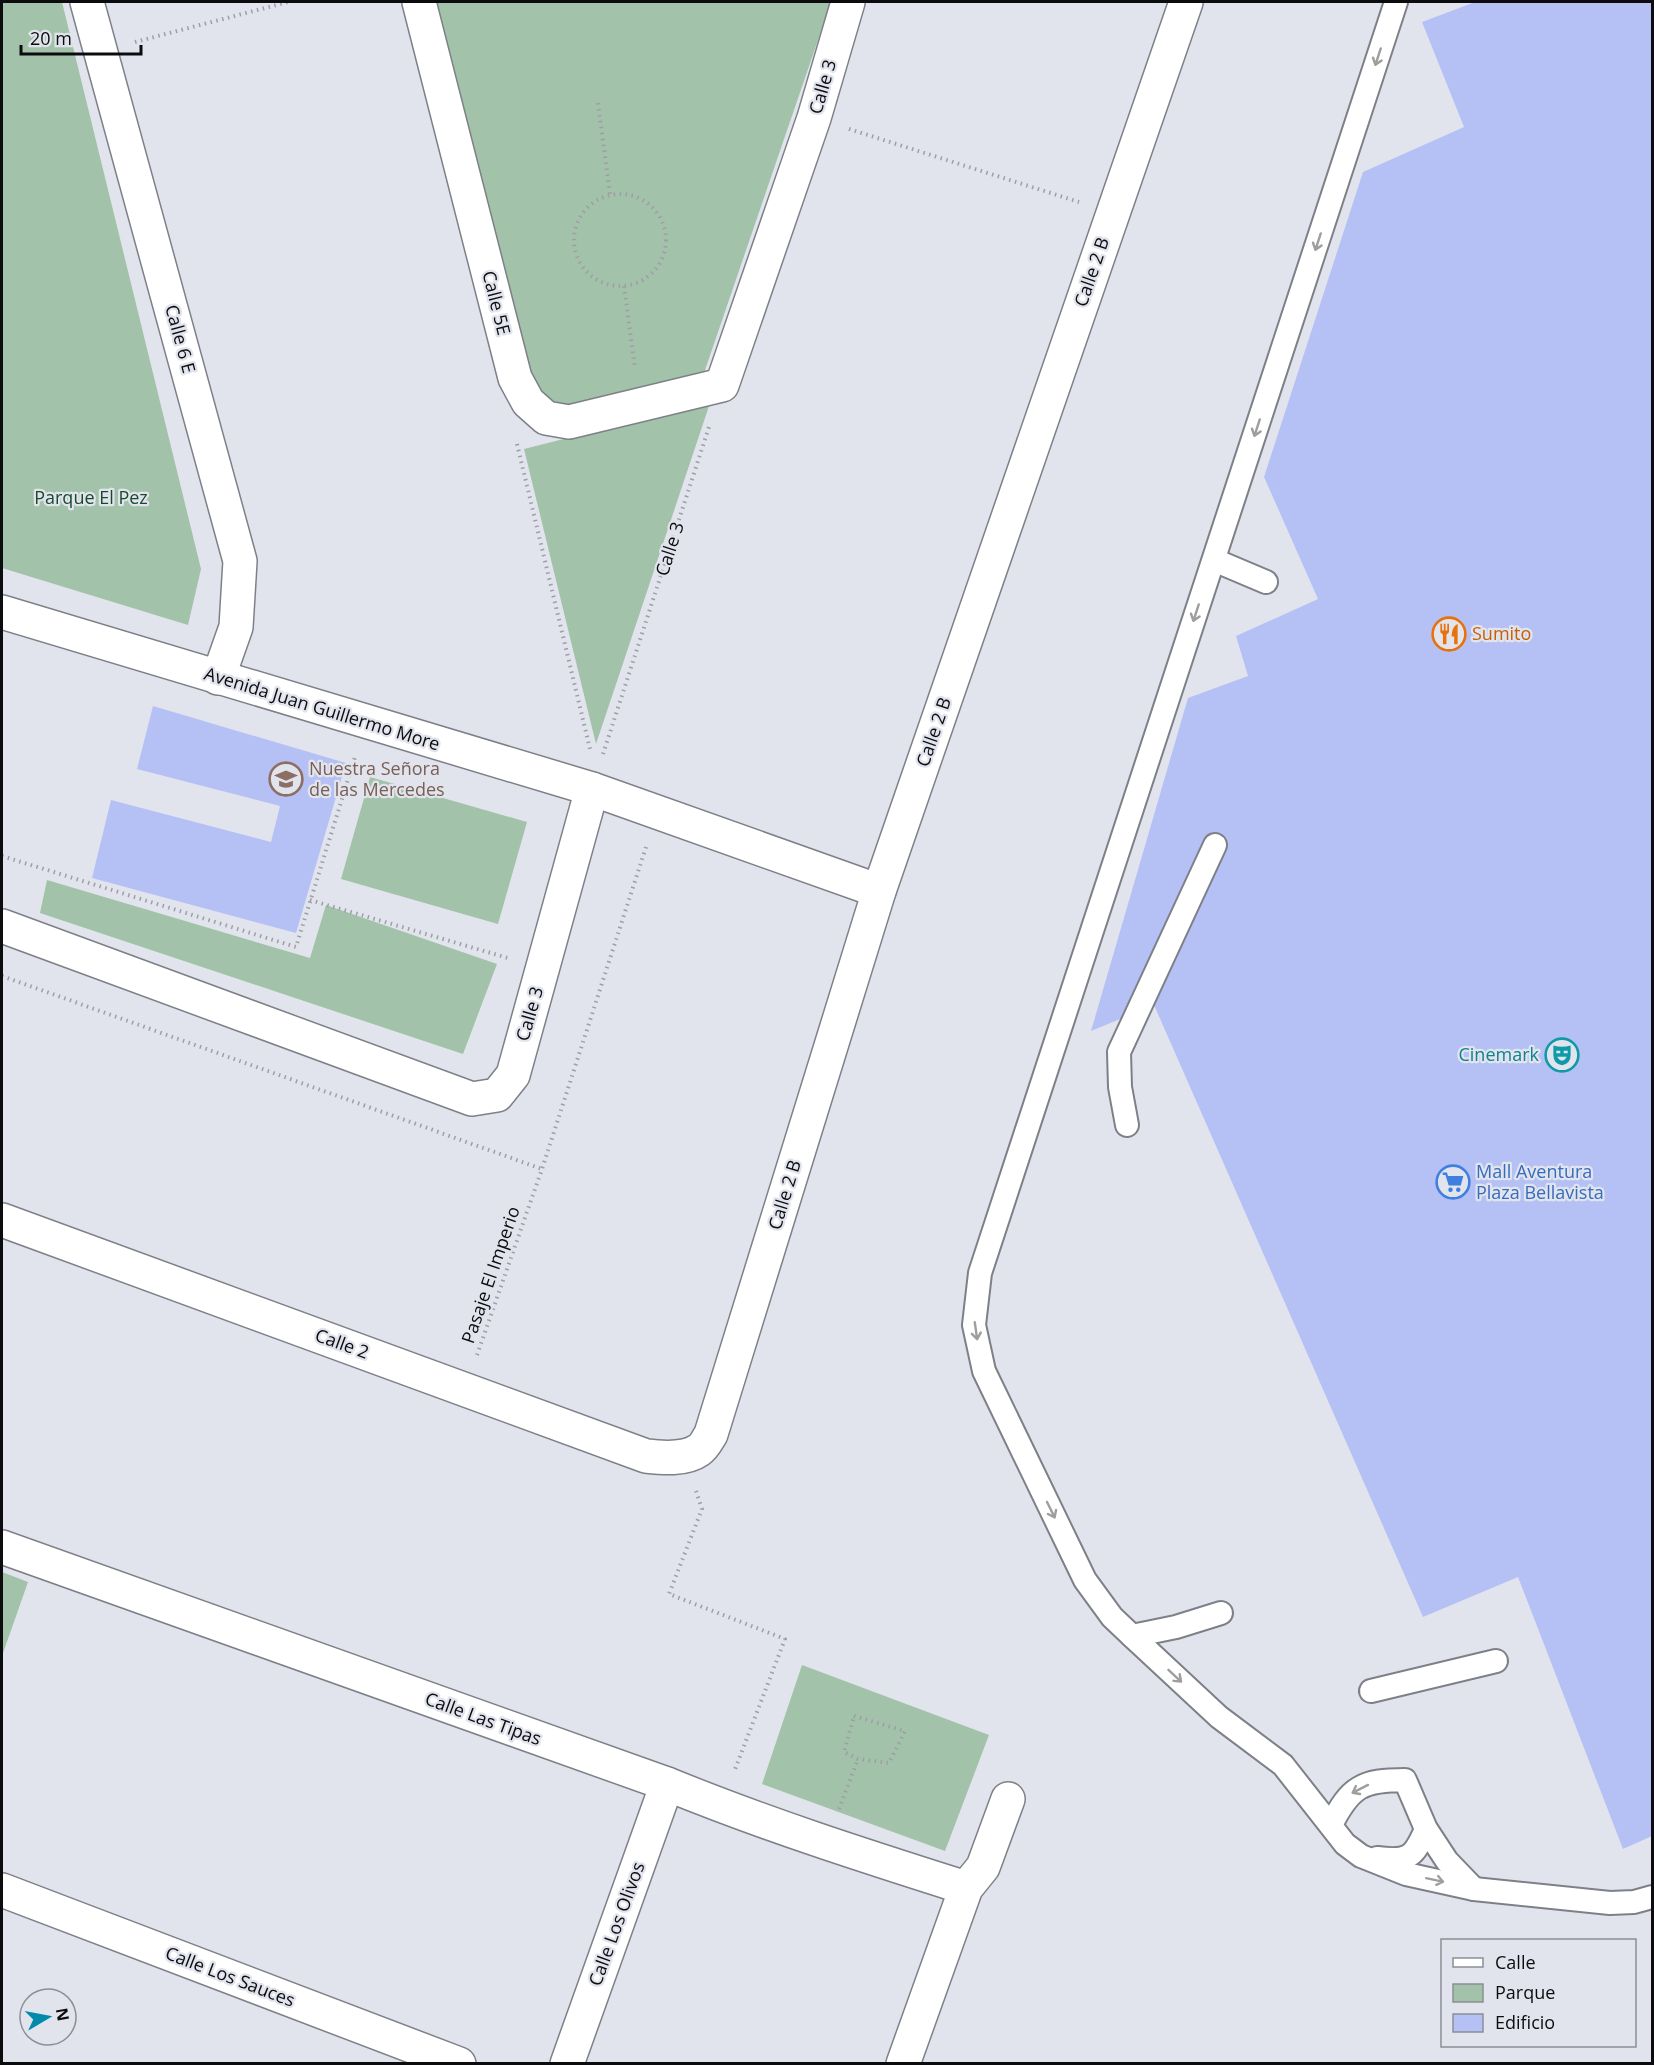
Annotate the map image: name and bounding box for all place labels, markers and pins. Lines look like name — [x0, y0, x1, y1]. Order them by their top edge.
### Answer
restaurant icon: Sumito — [1431, 616, 1467, 652]
place label: Sumito — [1472, 621, 1531, 645]
place label: Nuestra Señora de las Mercedes — [309, 756, 445, 801]
school or university icon: Nuestra Señora de las Mercedes — [268, 761, 304, 797]
theatre icon: Cinemark — [1544, 1037, 1580, 1073]
place label: Cinemark — [1458, 1042, 1540, 1066]
place label: Mall Aventura Plaza Bellavista — [1476, 1159, 1604, 1204]
supermarket icon: Mall Aventura Plaza Bellavista — [1435, 1164, 1471, 1200]

